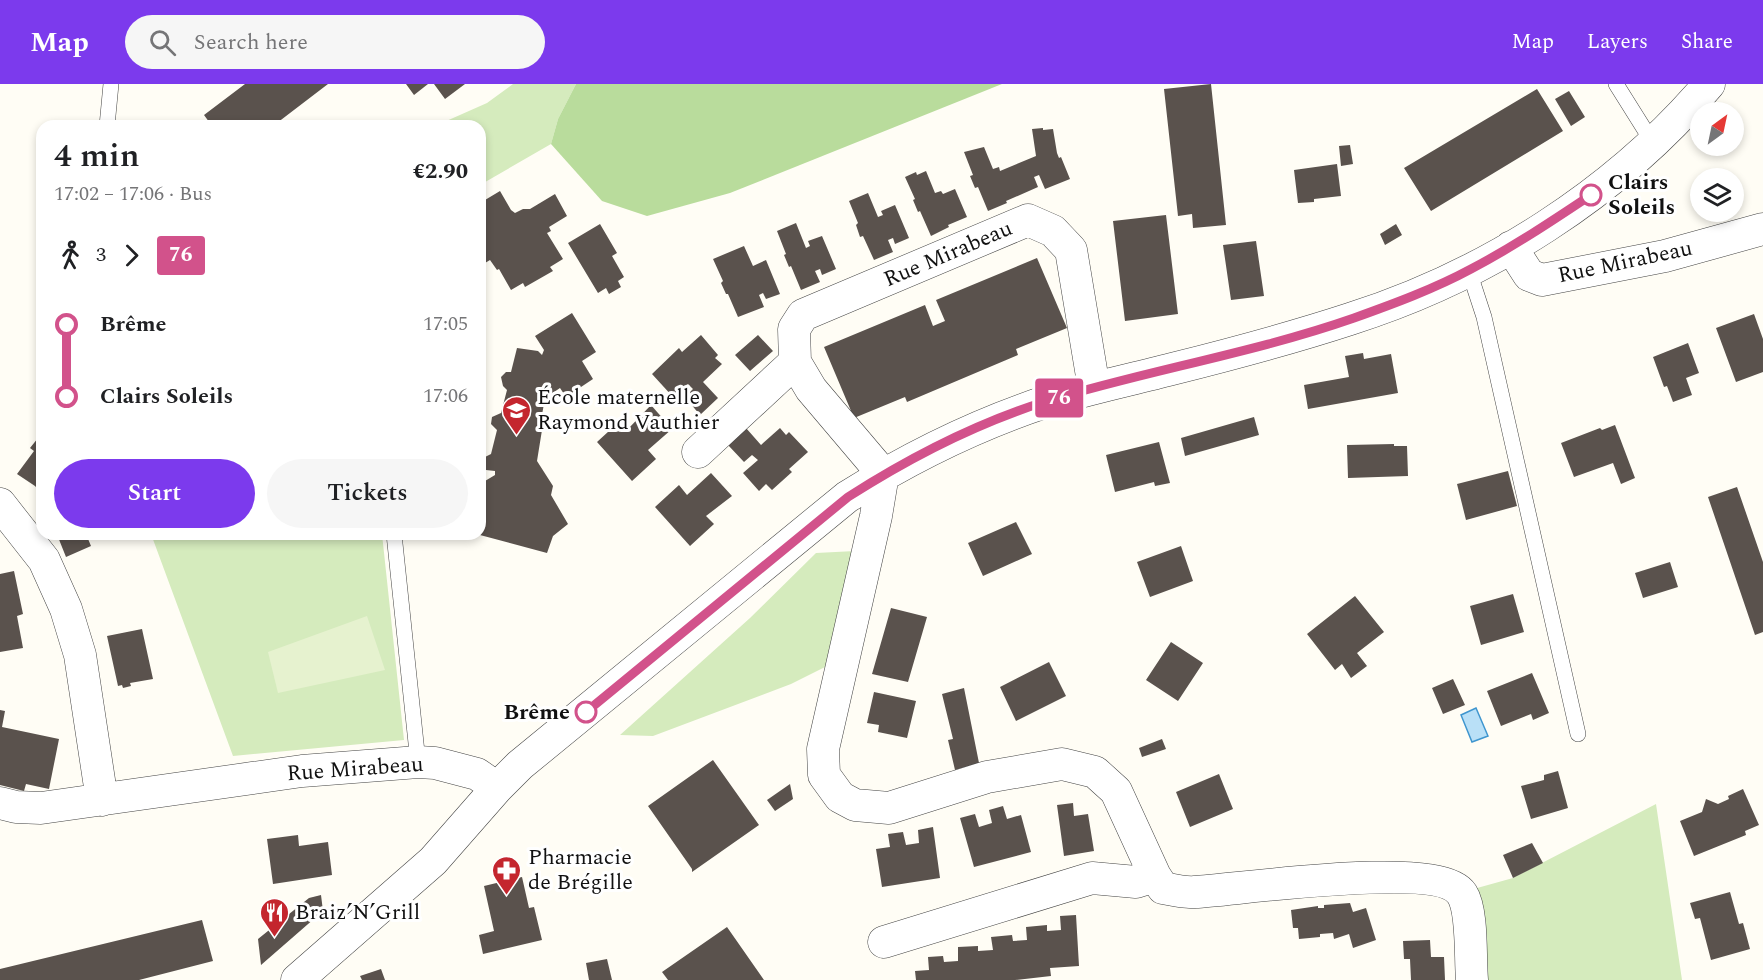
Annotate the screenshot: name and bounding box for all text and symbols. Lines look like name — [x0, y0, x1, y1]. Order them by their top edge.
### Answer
search box — [125, 15, 545, 69]
text: Map — [30, 21, 89, 64]
icon: search — [146, 26, 179, 59]
text: Search here — [194, 26, 308, 59]
text: Map — [1512, 26, 1554, 58]
text: Layers — [1587, 26, 1648, 58]
text: Share — [1681, 26, 1733, 58]
north arrow — [1690, 102, 1744, 156]
map controls — [1690, 102, 1744, 222]
text: 4 min — [54, 131, 140, 181]
text: €2.90 — [413, 155, 468, 188]
place label: Clairs Soleils — [1608, 166, 1675, 224]
button: layers — [1690, 168, 1744, 222]
text: 17:02 – 17:06 · Bus — [54, 179, 212, 209]
marker: Clairs Soleils — [1580, 184, 1602, 206]
street label: Rue Mirabeau — [879, 212, 1017, 296]
street label: Rue Mirabeau — [1555, 232, 1695, 292]
icon: walk — [54, 239, 87, 272]
icon: forward — [115, 239, 148, 272]
text: 76 — [169, 239, 193, 271]
text: 3 — [96, 240, 106, 270]
text: Brême — [100, 308, 167, 341]
text: 17:05 — [423, 309, 468, 339]
line badge: 76 — [1032, 378, 1086, 418]
text: Clairs Soleils — [100, 380, 233, 413]
text: 17:06 — [423, 381, 468, 411]
place label: École maternelle Raymond Vauthier — [537, 381, 720, 439]
text: 76 — [1047, 382, 1071, 414]
school or university icon: École maternelle Raymond Vauthier — [500, 394, 532, 436]
button: Start — [54, 459, 255, 528]
button: Tickets — [267, 459, 468, 528]
place label: Brême — [503, 696, 570, 729]
marker: Brême — [575, 701, 597, 723]
street label: Rue Mirabeau — [286, 748, 424, 790]
place label: Pharmacie de Brégille — [528, 841, 633, 899]
pharmacy icon: Pharmacie de Brégille — [491, 854, 523, 896]
restaurant icon: Braiz’N’Grill — [258, 896, 290, 938]
place label: Braiz’N’Grill — [295, 896, 420, 929]

